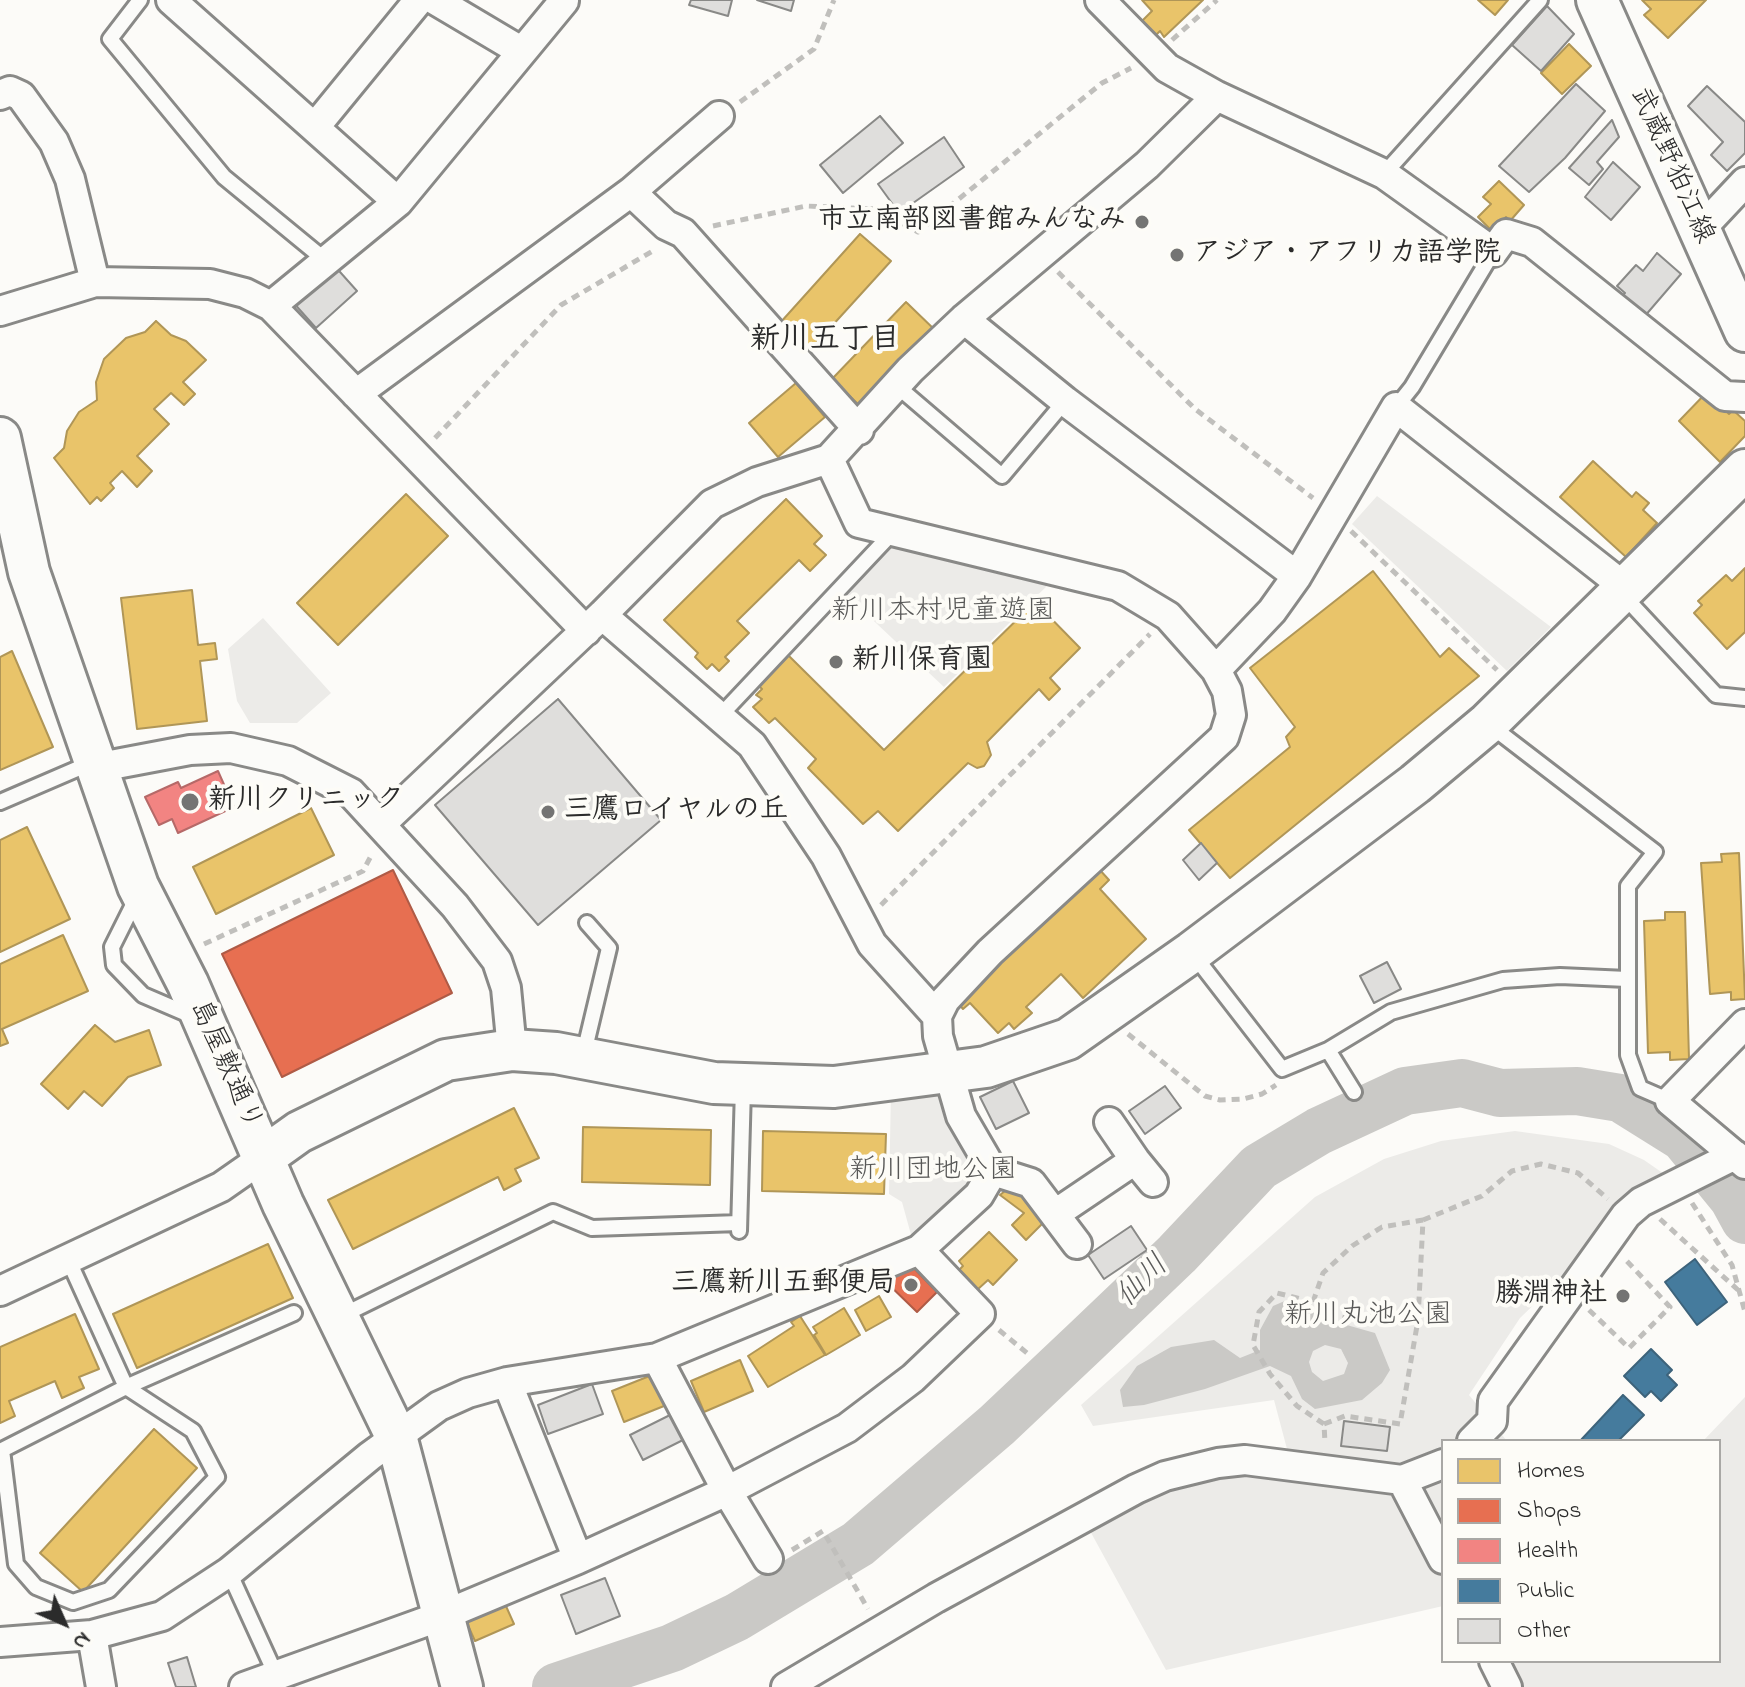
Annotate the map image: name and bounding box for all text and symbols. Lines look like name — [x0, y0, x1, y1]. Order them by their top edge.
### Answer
street label: 武蔵野狛江線 — [1620, 82, 1720, 250]
place label: 市立南部図書館みんなみ — [818, 205, 1126, 239]
marker: 市立南部図書館みんなみ — [1133, 213, 1151, 231]
place label: アジア・アフリカ語学院 — [1193, 238, 1501, 272]
marker: アジア・アフリカ語学院 — [1168, 246, 1186, 264]
district label: 新川五丁目 — [750, 324, 900, 360]
park label: 新川本村児童遊園 — [831, 596, 1055, 630]
place label: 新川保育園 — [852, 645, 992, 679]
marker: 新川保育園 — [827, 653, 845, 671]
place label: 新川クリニック — [208, 785, 404, 819]
marker: 新川クリニック — [179, 791, 201, 813]
place label: 三鷹ロイヤルの丘 — [564, 795, 788, 829]
marker: 三鷹ロイヤルの丘 — [539, 803, 557, 821]
street label: 島屋敷通り — [180, 995, 268, 1137]
park label: 新川団地公園 — [849, 1155, 1017, 1189]
water label: 仙川 — [1110, 1249, 1178, 1317]
place label: 三鷹新川五郵便局 — [671, 1268, 895, 1302]
marker: 三鷹新川五郵便局 — [902, 1276, 920, 1294]
place label: 勝淵神社 — [1495, 1279, 1607, 1313]
marker: 勝淵神社 — [1614, 1287, 1632, 1305]
park label: 新川丸池公園 — [1284, 1300, 1452, 1334]
legend — [1441, 1439, 1721, 1663]
text: Homes — [1517, 1454, 1585, 1489]
text: Shops — [1517, 1494, 1582, 1529]
text: Health — [1517, 1534, 1578, 1569]
text: Public — [1517, 1574, 1574, 1609]
north arrow — [24, 1583, 104, 1663]
text: Other — [1517, 1614, 1570, 1649]
text: N — [64, 1623, 98, 1657]

